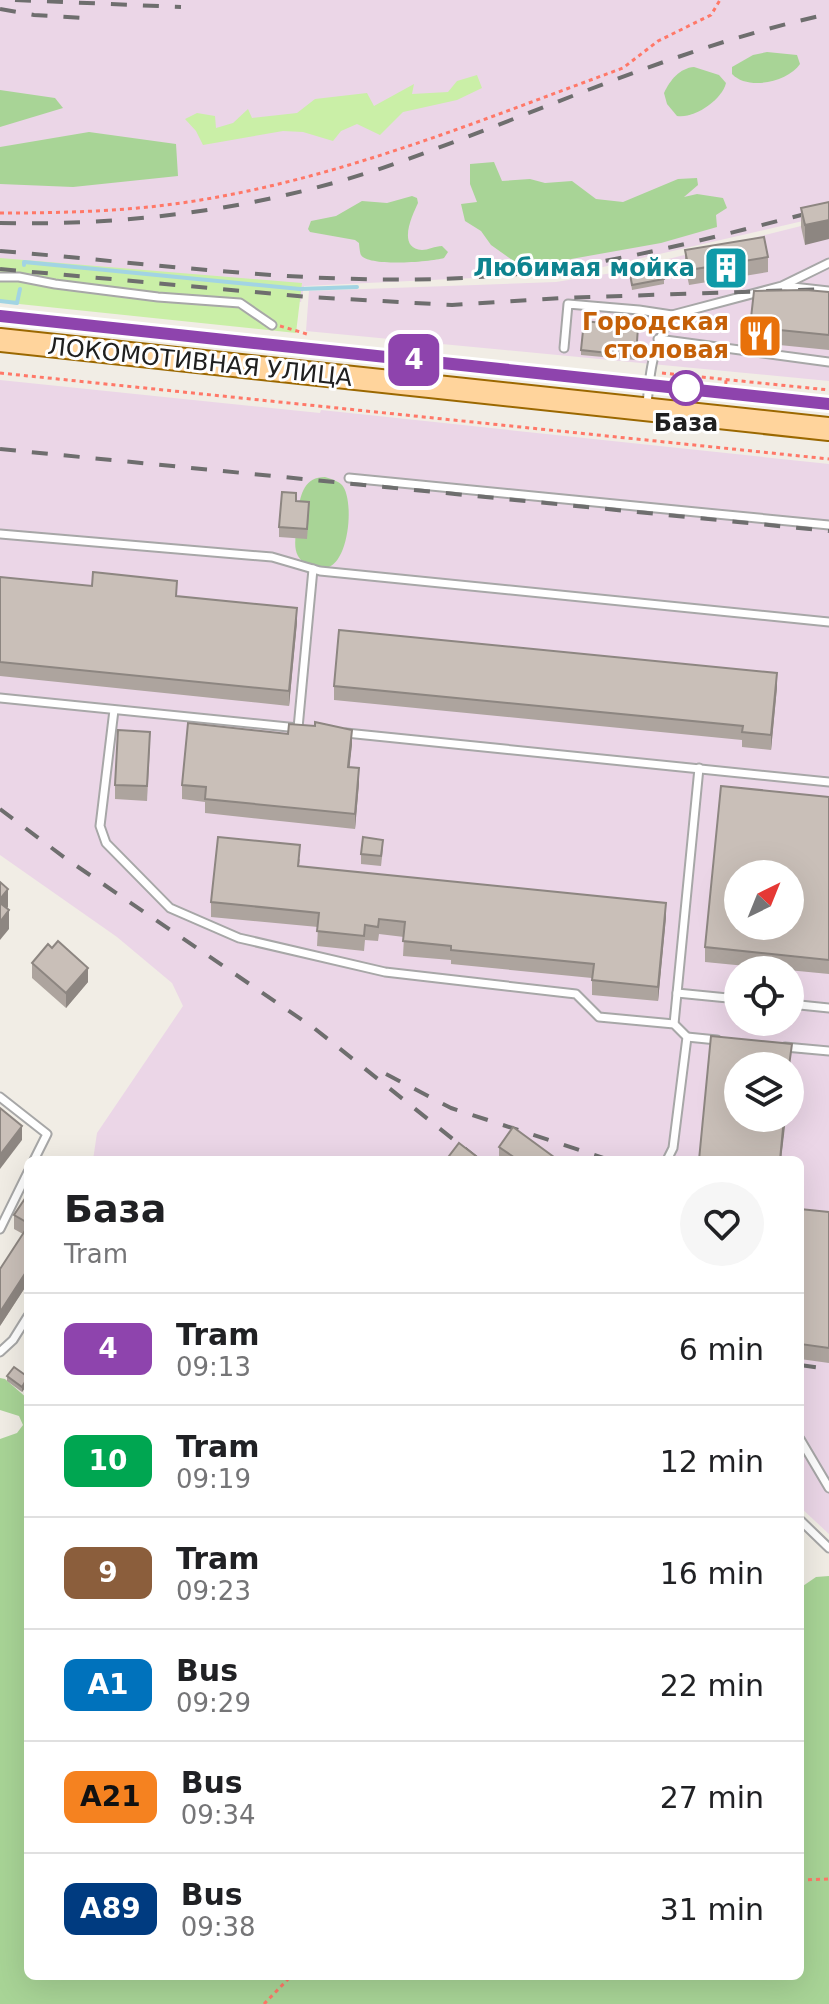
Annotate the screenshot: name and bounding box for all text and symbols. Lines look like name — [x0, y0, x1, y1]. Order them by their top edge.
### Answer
building icon: Любимая мойка — [702, 244, 750, 292]
place label: Любимая мойка — [473, 254, 695, 282]
place label: Городская столовая — [582, 308, 729, 364]
restaurant icon: Городская столовая — [736, 312, 784, 360]
street label: ЛОКОМОТИВНАЯ УЛИЦА — [46, 332, 354, 392]
line badge: 4 — [388, 334, 440, 386]
text: 4 — [404, 343, 424, 376]
marker: База — [669, 371, 703, 405]
place label: База — [654, 409, 718, 437]
north arrow — [724, 860, 804, 940]
map controls — [724, 860, 804, 1132]
button: locate — [724, 956, 804, 1036]
button: layers — [724, 1052, 804, 1132]
button: heart — [680, 1182, 764, 1266]
text: База — [64, 1187, 166, 1231]
text: Tram — [64, 1239, 128, 1269]
text: Tram — [176, 1317, 259, 1352]
text: 4 — [98, 1332, 118, 1365]
text: 6 min — [679, 1332, 764, 1367]
text: 09:13 — [176, 1352, 251, 1382]
text: Tram — [176, 1429, 259, 1464]
text: 10 — [89, 1444, 127, 1477]
text: 12 min — [660, 1444, 764, 1479]
text: 09:19 — [176, 1464, 251, 1494]
text: Tram — [176, 1541, 259, 1576]
text: 9 — [98, 1556, 118, 1589]
text: 16 min — [660, 1556, 764, 1591]
text: 09:23 — [176, 1576, 251, 1606]
text: Bus — [176, 1653, 238, 1688]
text: А1 — [87, 1668, 129, 1701]
text: 22 min — [660, 1668, 764, 1703]
text: 09:29 — [176, 1688, 251, 1718]
text: Bus — [181, 1765, 243, 1800]
text: А21 — [80, 1780, 141, 1813]
text: 27 min — [660, 1780, 764, 1815]
text: 09:34 — [181, 1800, 256, 1830]
text: Bus — [181, 1877, 243, 1912]
text: А89 — [80, 1892, 141, 1925]
text: 31 min — [660, 1892, 764, 1927]
text: 09:38 — [181, 1912, 256, 1942]

